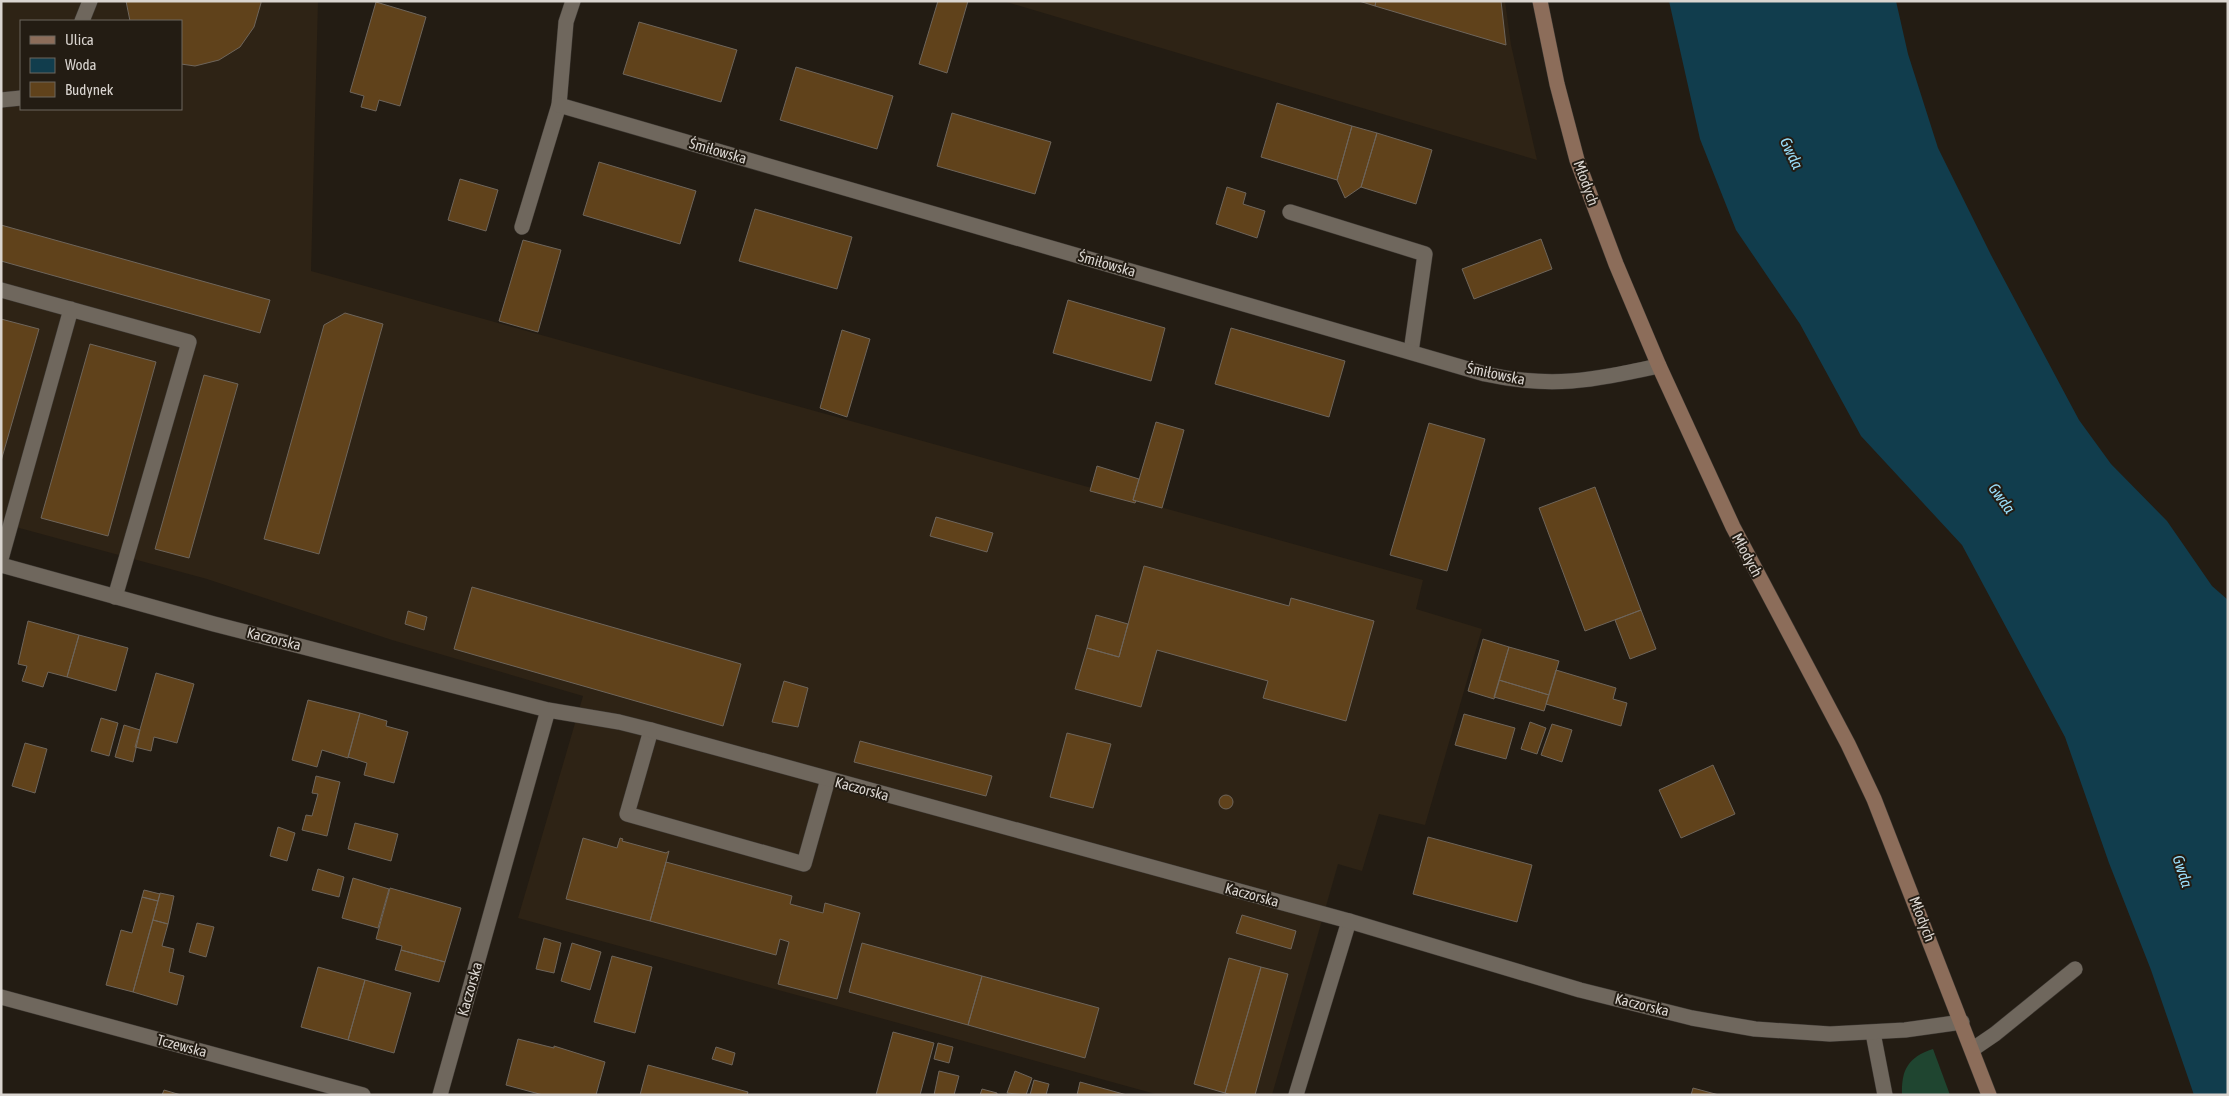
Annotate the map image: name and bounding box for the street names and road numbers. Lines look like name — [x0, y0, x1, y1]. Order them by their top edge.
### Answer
street label: Śmiłowska — [687, 134, 749, 167]
street label: Młodych — [1570, 158, 1602, 208]
street label: Śmiłowska — [1076, 247, 1138, 280]
street label: Śmiłowska — [1465, 359, 1527, 388]
street label: Młodych — [1729, 530, 1766, 579]
street label: Kaczorska — [245, 624, 303, 653]
street label: Kaczorska — [833, 773, 891, 804]
street label: Kaczorska — [1223, 879, 1281, 910]
street label: Młodych — [1906, 894, 1939, 944]
street label: Kaczorska — [454, 960, 485, 1018]
street label: Kaczorska — [1613, 990, 1671, 1019]
street label: Tczewska — [155, 1031, 209, 1060]

